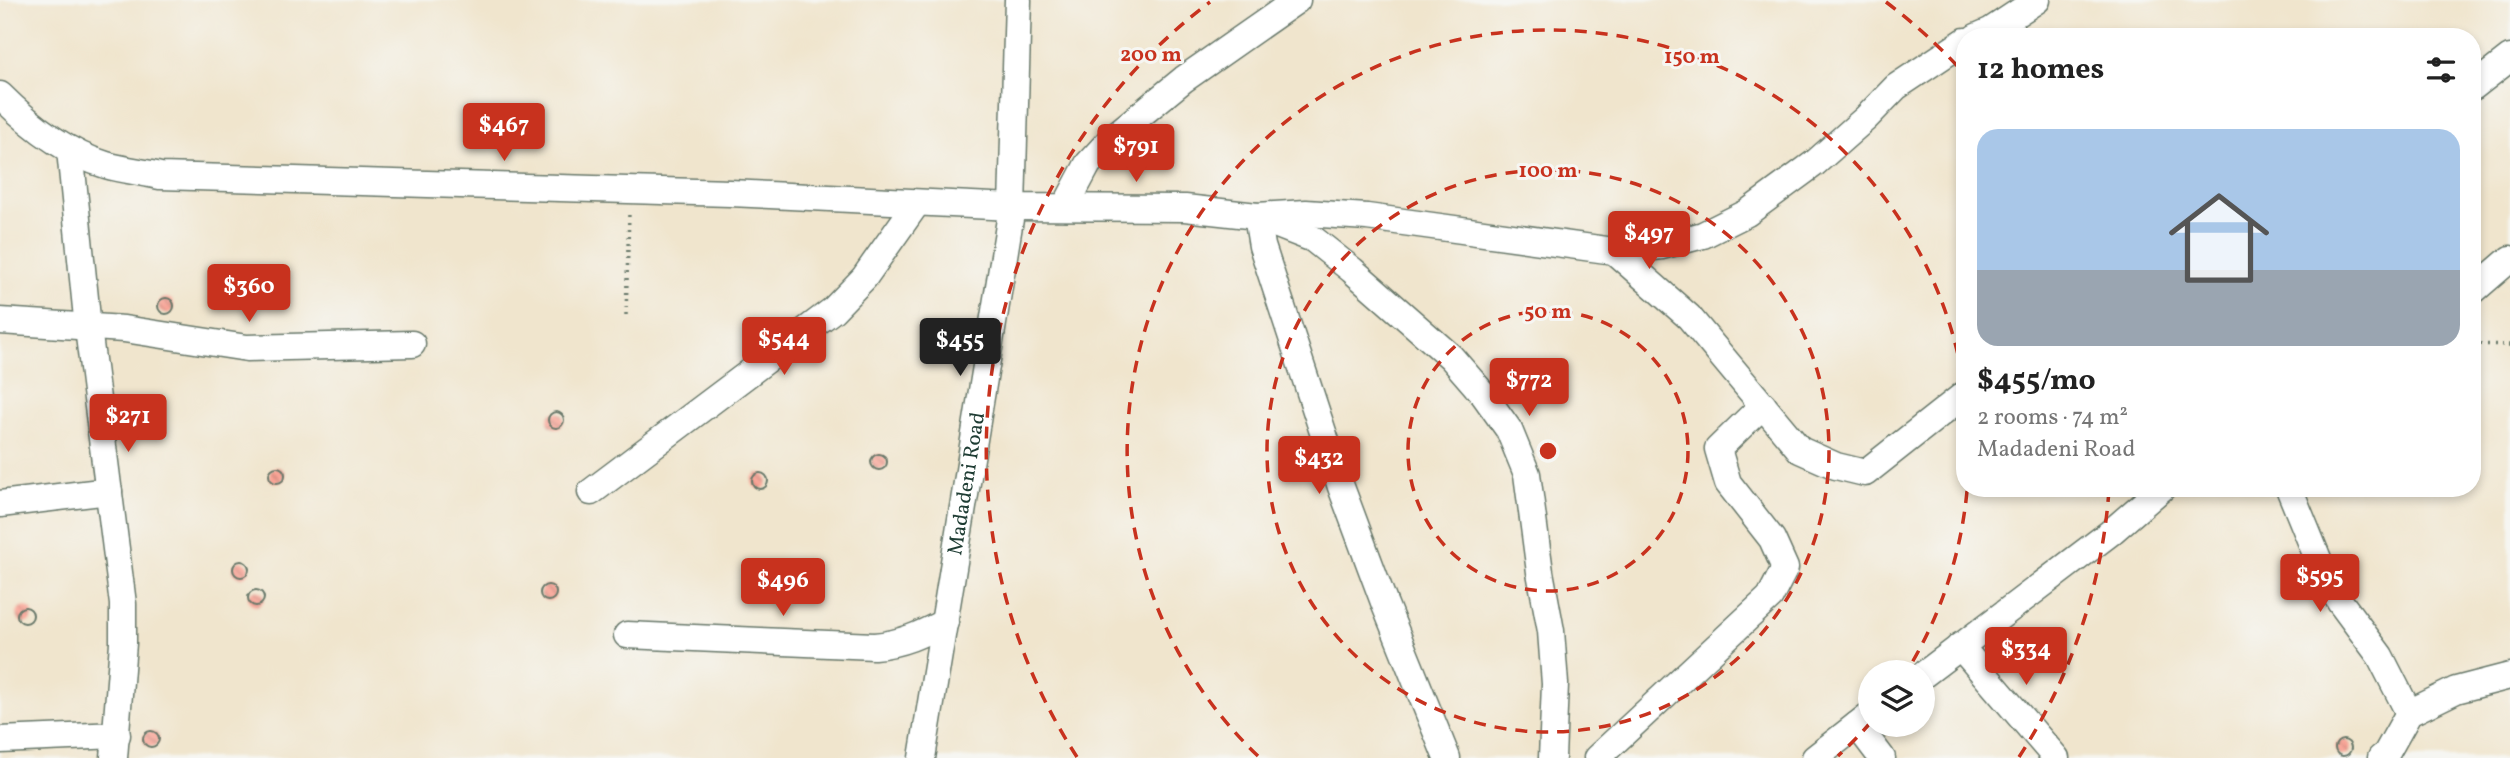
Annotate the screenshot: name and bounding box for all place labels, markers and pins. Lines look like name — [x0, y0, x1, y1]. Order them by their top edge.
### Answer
pin: $467 — [463, 104, 545, 163]
pin: $791 — [1095, 124, 1177, 184]
pin: $497 — [1608, 212, 1690, 271]
pin: $360 — [208, 264, 290, 324]
pin: $544 — [743, 318, 825, 377]
pin: $455 — [919, 318, 1001, 378]
pin: $772 — [1488, 358, 1570, 418]
pin: $271 — [87, 394, 169, 454]
pin: $432 — [1278, 436, 1360, 496]
centre of rings — [1536, 439, 1560, 463]
pin: $595 — [2279, 554, 2361, 614]
pin: $496 — [742, 558, 824, 618]
pin: $334 — [1985, 628, 2067, 687]

